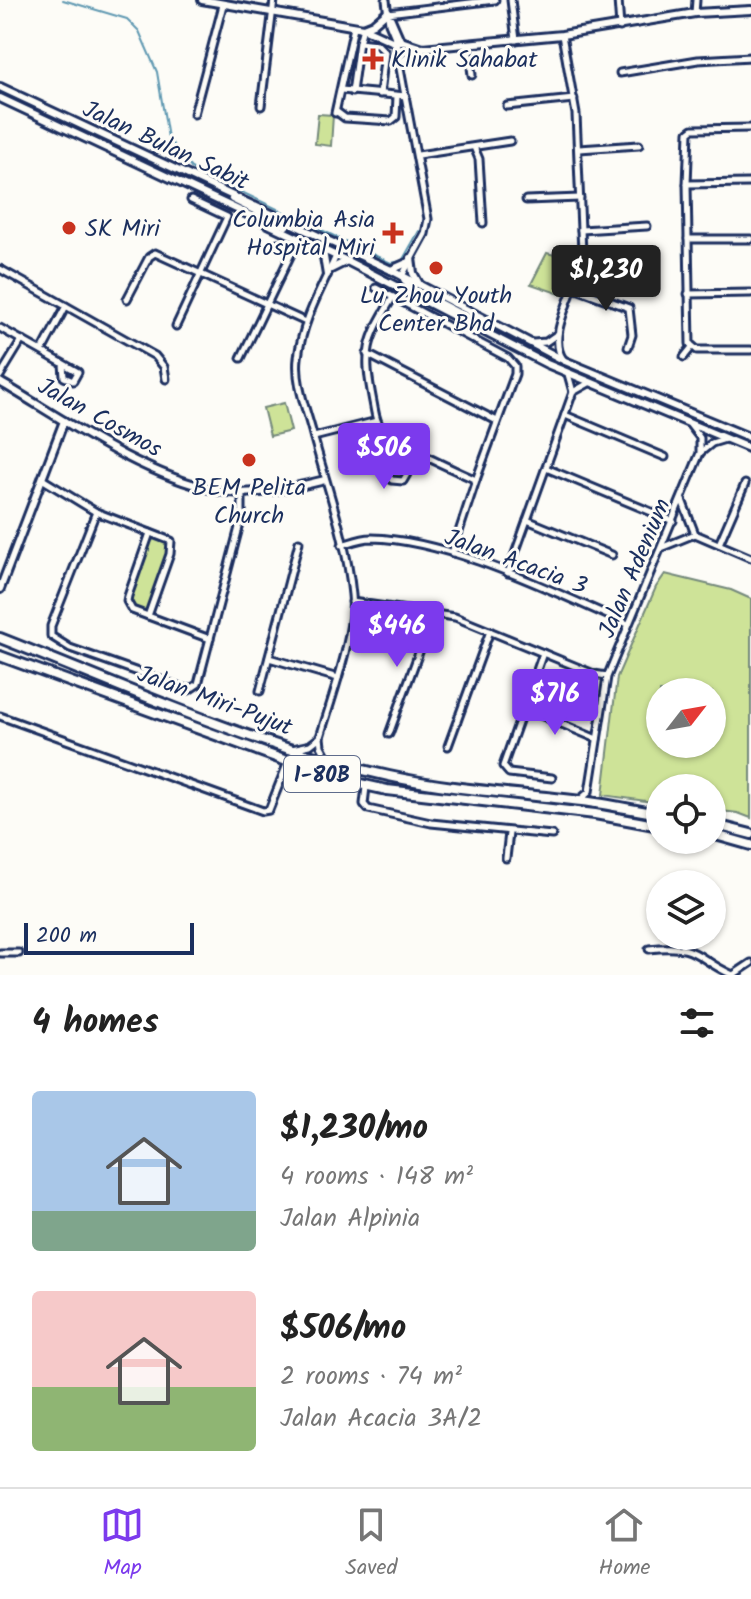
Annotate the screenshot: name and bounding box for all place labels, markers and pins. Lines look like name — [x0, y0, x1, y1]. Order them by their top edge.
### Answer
place label: Klinik Sahabat — [391, 41, 538, 80]
marker: Klinik Sahabat — [362, 48, 384, 70]
place label: Columbia Asia Hospital Miri — [232, 201, 376, 268]
place label: SK Miri — [85, 210, 161, 249]
marker: SK Miri — [60, 219, 78, 237]
marker: Columbia Asia Hospital Miri — [382, 222, 404, 244]
pin: $1,230 — [541, 245, 671, 313]
marker: Lu Zhou Youth Center Bhd — [427, 259, 445, 277]
place label: Lu Zhou Youth Center Bhd — [360, 277, 512, 344]
pin: $506 — [337, 423, 431, 491]
marker: BEM Pelita Church — [240, 451, 258, 469]
place label: BEM Pelita Church — [192, 469, 306, 536]
pin: $446 — [350, 601, 444, 669]
pin: $716 — [508, 669, 602, 737]

